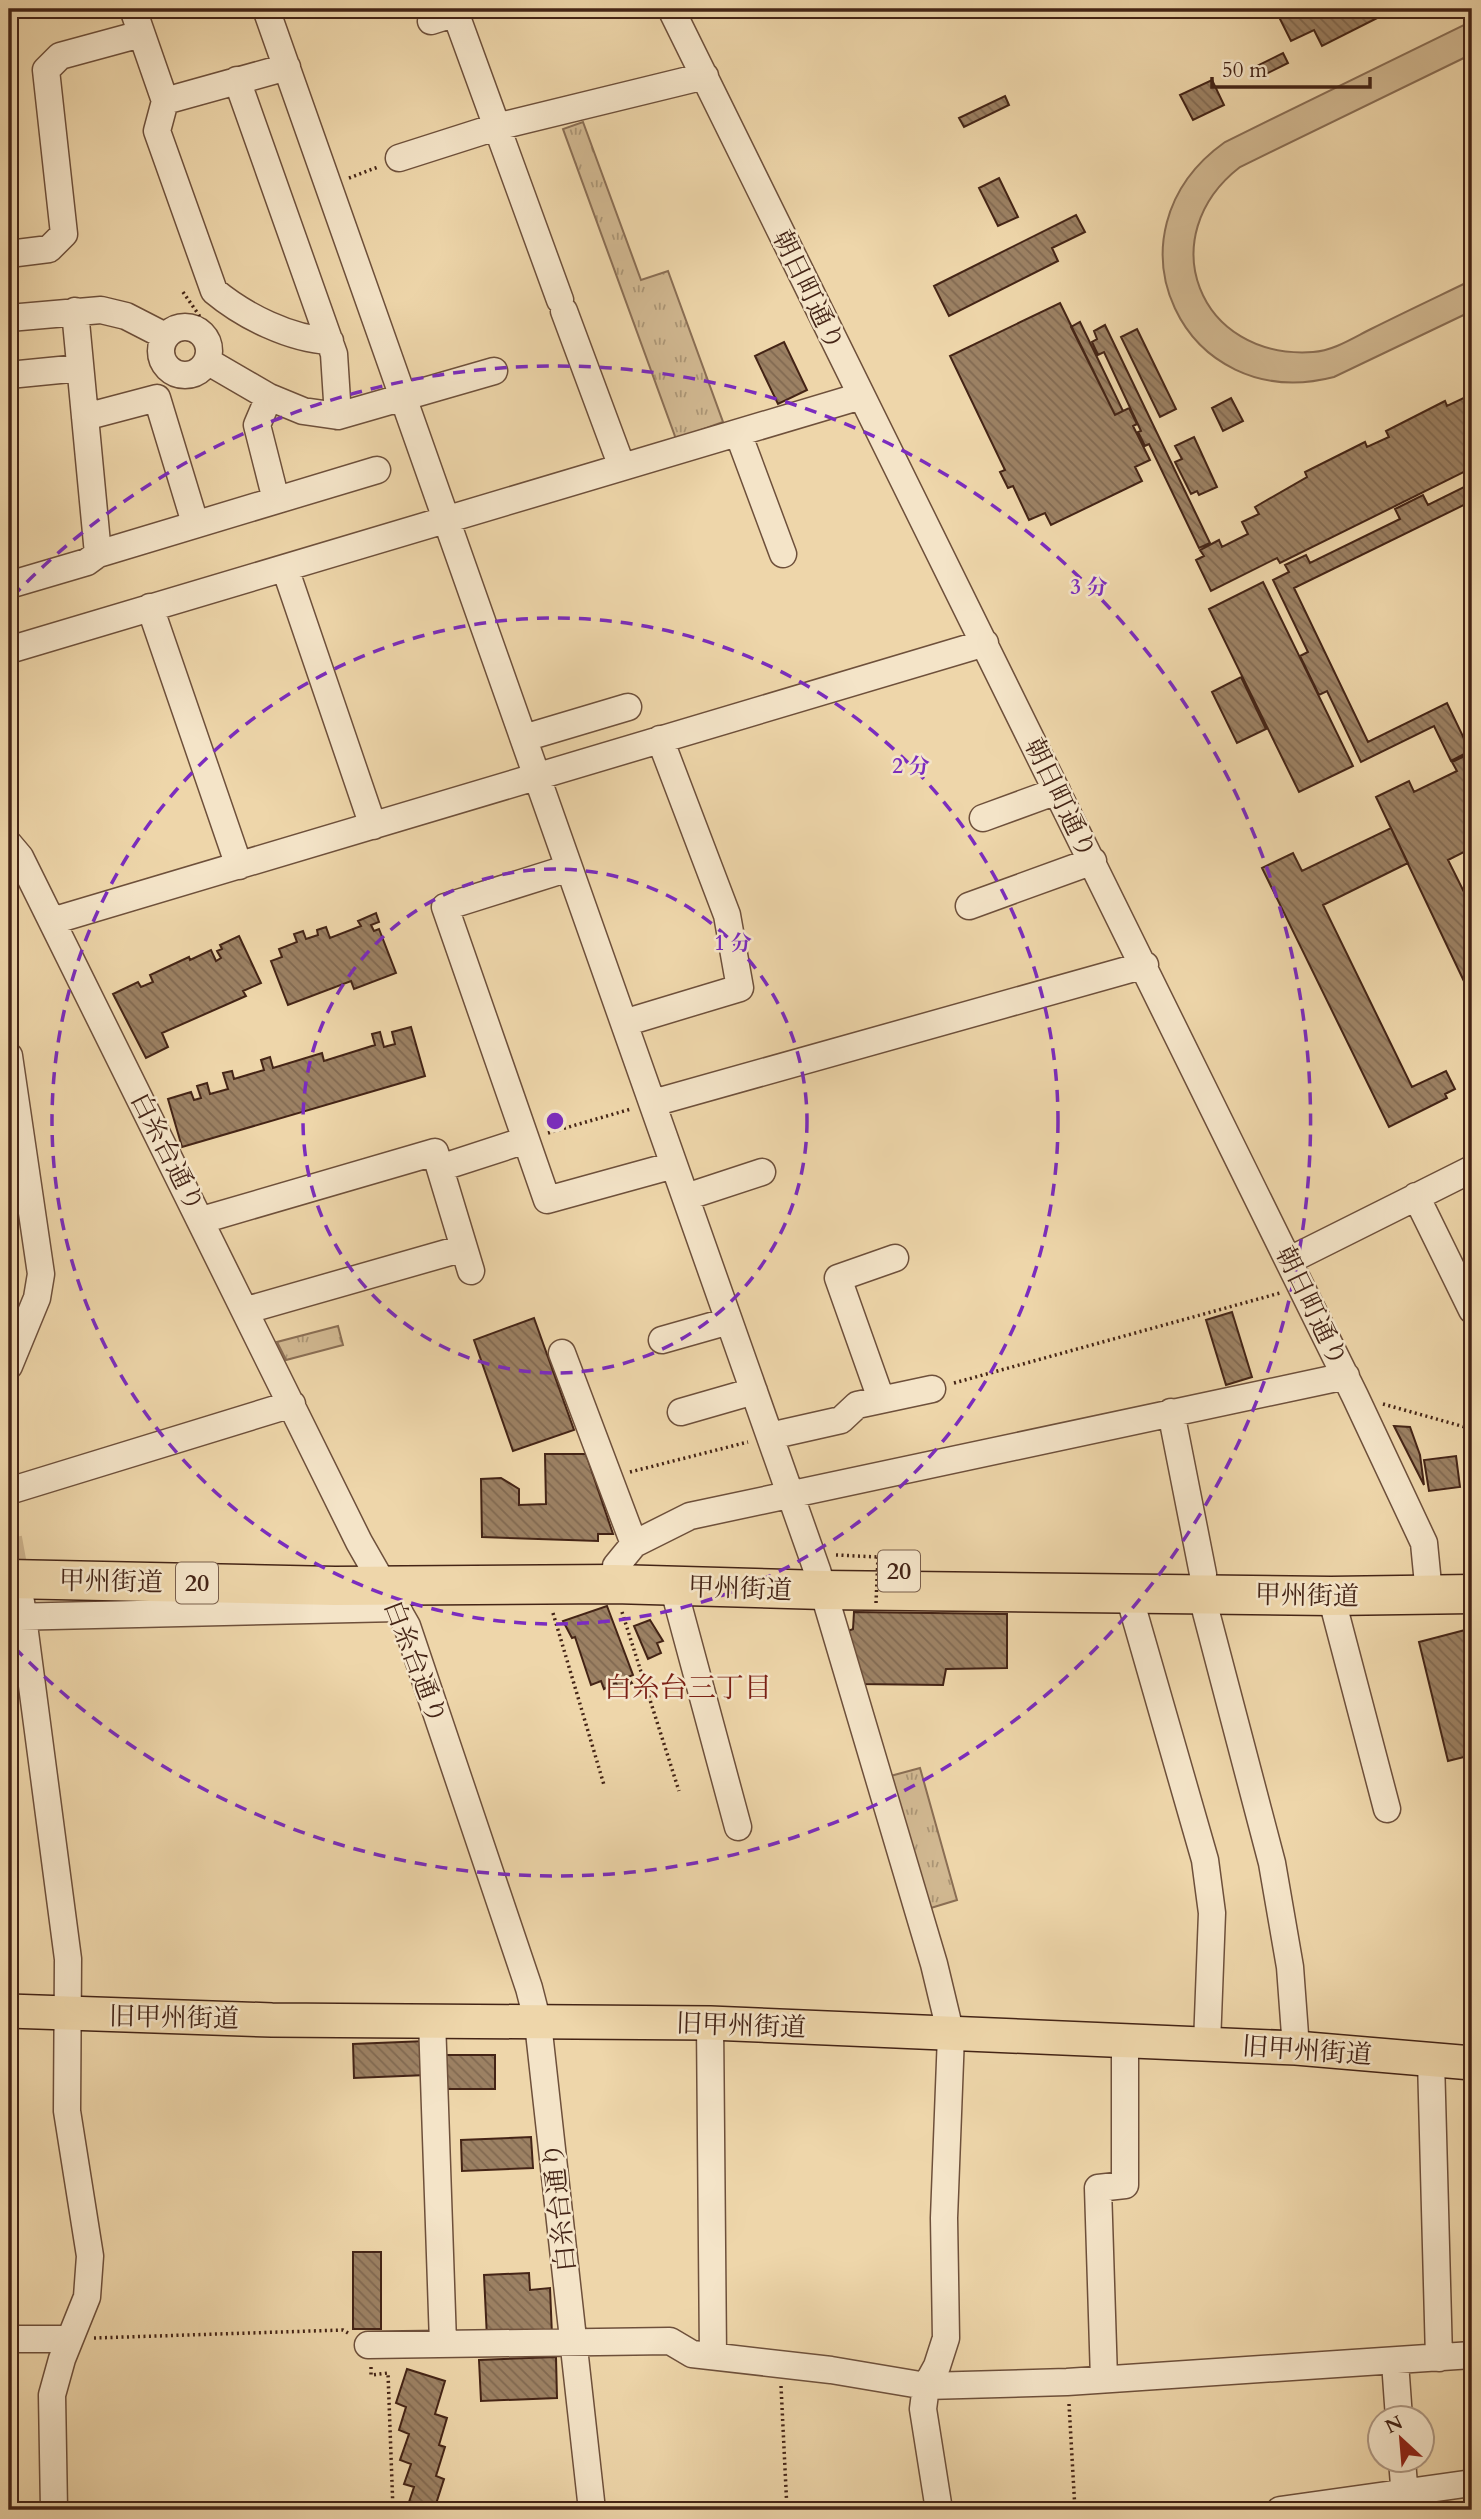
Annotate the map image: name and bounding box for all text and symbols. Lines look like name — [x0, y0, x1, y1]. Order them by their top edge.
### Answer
scale bar — [1212, 46, 1369, 90]
text: 50 m — [1222, 56, 1267, 85]
street label: 朝日町通り — [764, 224, 853, 356]
text: 3 分 — [1070, 573, 1108, 602]
street label: 朝日町通り — [1016, 732, 1105, 864]
text: 2 分 — [892, 752, 930, 781]
text: 1 分 — [714, 929, 752, 958]
street label: 白糸台通り — [122, 1086, 213, 1218]
centre of rings — [543, 1109, 567, 1133]
street label: 朝日町通り — [1267, 1240, 1356, 1372]
road number: 20 — [878, 1550, 920, 1591]
road number: 20 — [176, 1562, 218, 1604]
street label: 甲州街道 — [59, 1563, 163, 1600]
street label: 甲州街道 — [687, 1569, 793, 1608]
street label: 甲州街道 — [1255, 1577, 1359, 1614]
street label: 白糸台通り — [376, 1595, 455, 1729]
district label: 白糸台三丁目 — [604, 1669, 772, 1707]
street label: 旧甲州街道 — [109, 1999, 239, 2036]
street label: 旧甲州街道 — [675, 2006, 807, 2045]
street label: 旧甲州街道 — [1241, 2029, 1373, 2072]
street label: 白糸台通り — [535, 2140, 584, 2273]
north arrow — [1366, 2404, 1436, 2474]
text: N — [1381, 2409, 1408, 2440]

